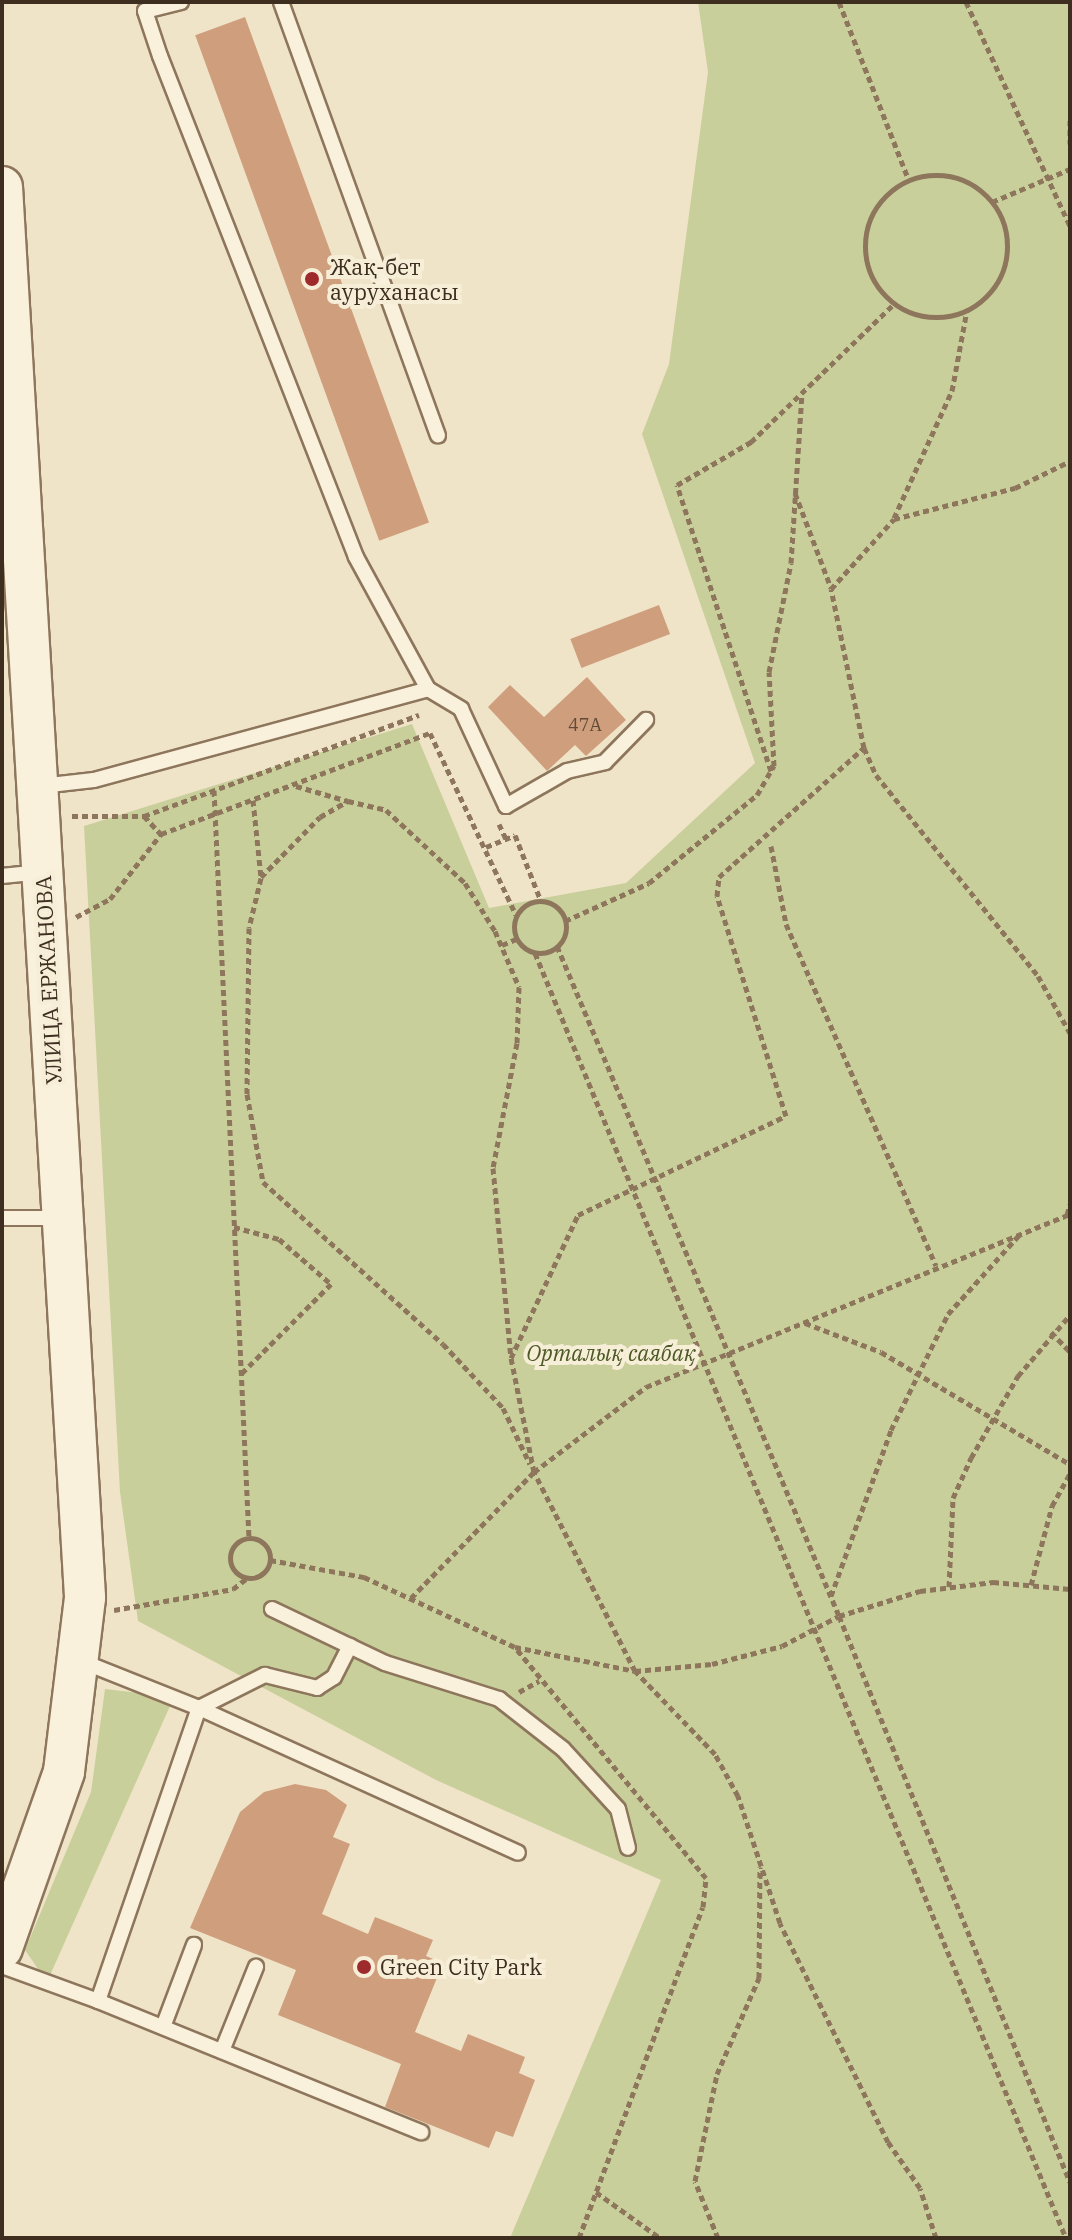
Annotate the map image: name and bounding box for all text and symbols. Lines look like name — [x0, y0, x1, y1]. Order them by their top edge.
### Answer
place label: Жақ-бет ауруханасы — [330, 253, 459, 304]
marker: Жақ-бет ауруханасы — [301, 268, 323, 290]
house number: 47A — [568, 714, 602, 736]
street label: УЛИЦА ЕРЖАНОВА — [29, 875, 67, 1085]
park label: Орталық саябақ — [526, 1340, 696, 1366]
place label: Green City Park — [380, 1954, 542, 1980]
marker: Green City Park — [355, 1958, 373, 1976]

